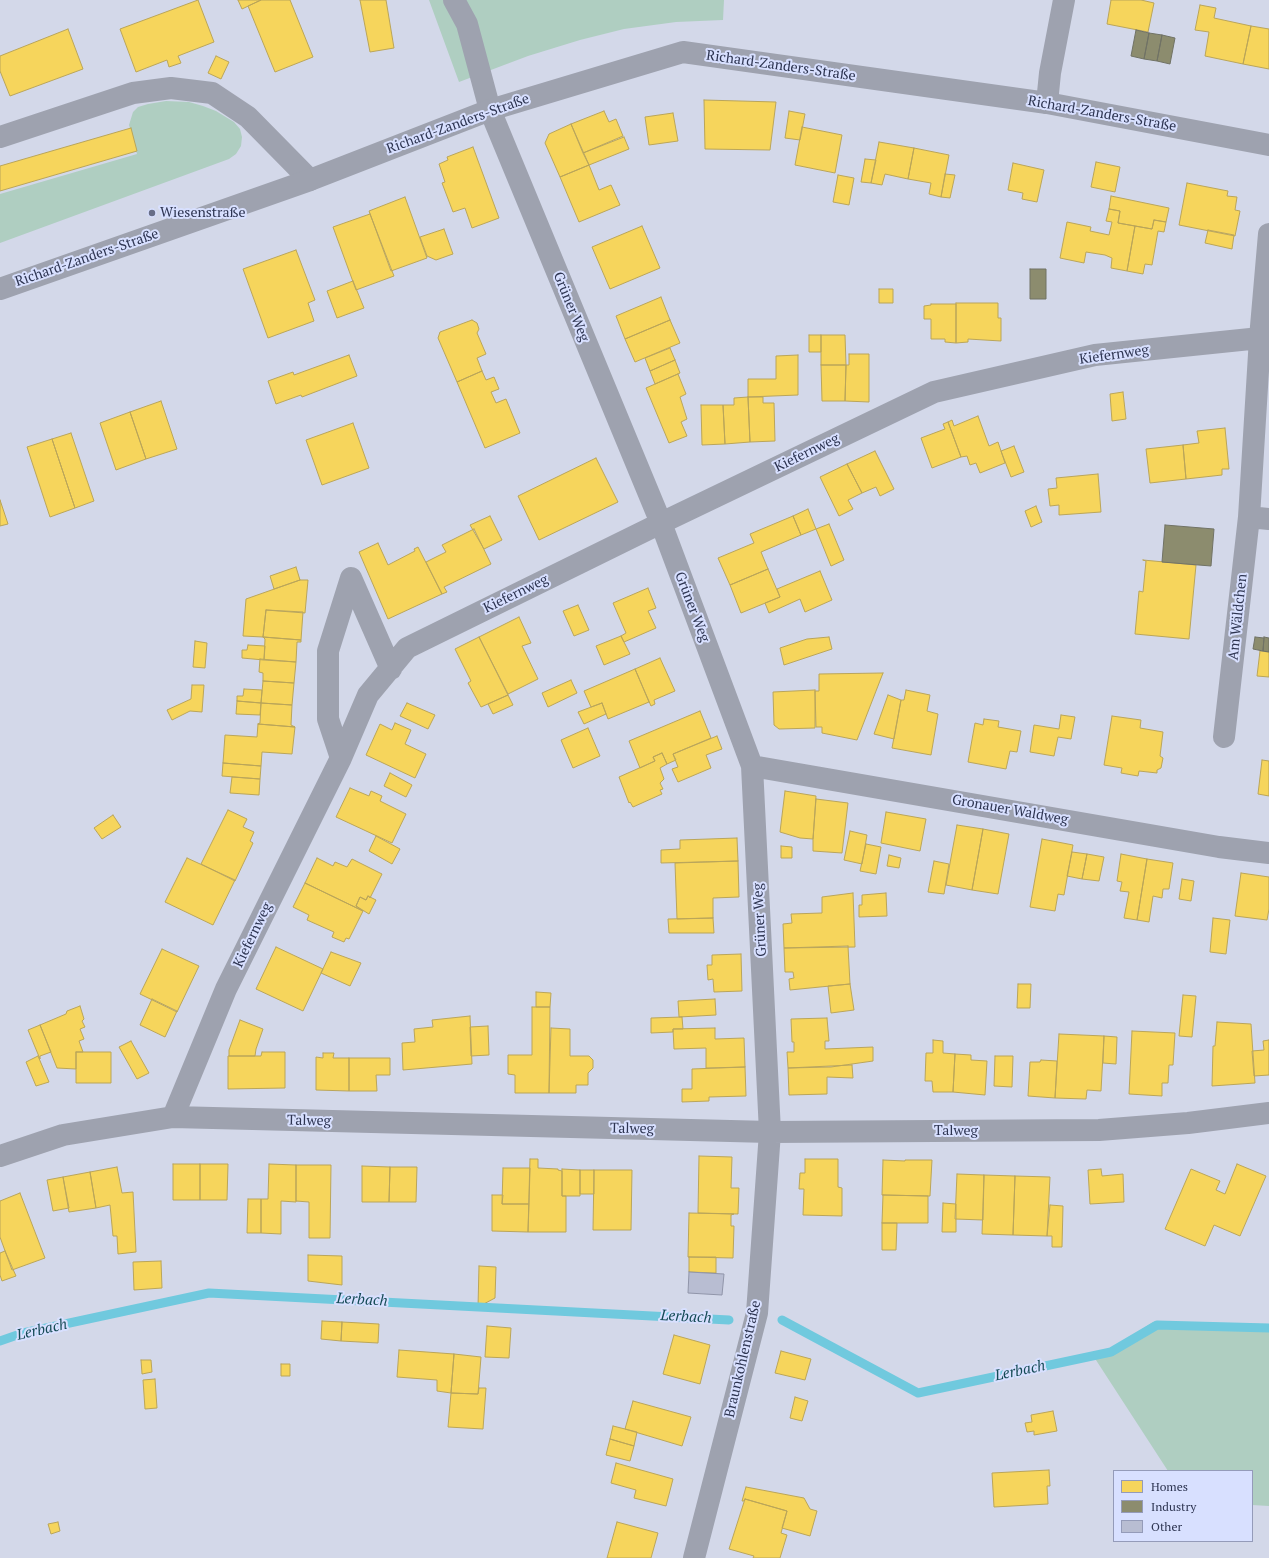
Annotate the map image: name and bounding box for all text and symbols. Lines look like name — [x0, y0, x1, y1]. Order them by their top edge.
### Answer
street label: Richard-Zanders-Straße — [705, 47, 857, 85]
street label: Richard-Zanders-Straße — [384, 90, 532, 158]
street label: Richard-Zanders-Straße — [1026, 93, 1178, 135]
place label: Wiesenstraße — [160, 205, 245, 221]
marker: Wiesenstraße — [147, 208, 157, 218]
street label: Richard-Zanders-Straße — [13, 226, 161, 290]
street label: Grüner Weg — [549, 270, 593, 344]
street label: Kiefernweg — [1078, 342, 1150, 368]
street label: Kiefernweg — [772, 430, 842, 476]
street label: Grüner Weg — [671, 570, 713, 644]
street label: Kiefernweg — [481, 571, 551, 617]
street label: Am Wäldchen — [1225, 573, 1251, 661]
street label: Gronauer Waldweg — [951, 792, 1069, 828]
street label: Grüner Weg — [750, 883, 770, 957]
street label: Kiefernweg — [230, 900, 276, 970]
street label: Talweg — [287, 1112, 331, 1130]
street label: Talweg — [610, 1120, 654, 1138]
street label: Talweg — [934, 1123, 978, 1139]
water label: Lerbach — [336, 1290, 388, 1310]
street label: Braunkohlenstraße — [721, 1299, 765, 1419]
water label: Lerbach — [660, 1307, 712, 1327]
water label: Lerbach — [15, 1315, 69, 1345]
water label: Lerbach — [993, 1357, 1047, 1385]
legend — [1113, 1470, 1253, 1542]
text: Homes — [1151, 1479, 1188, 1494]
text: Industry — [1151, 1499, 1196, 1514]
text: Other — [1151, 1519, 1182, 1534]

